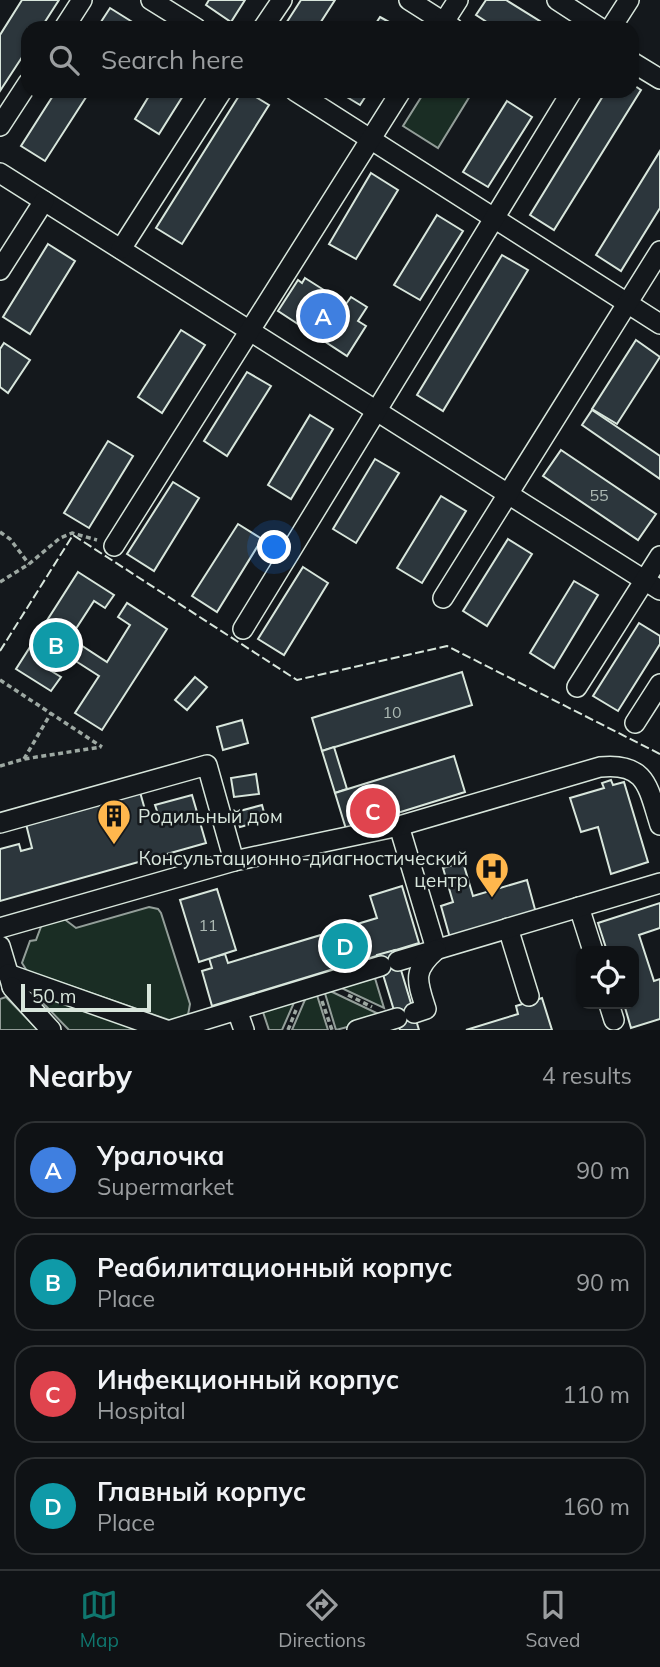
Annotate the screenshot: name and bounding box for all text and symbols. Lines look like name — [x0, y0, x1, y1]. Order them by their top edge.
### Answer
search box — [21, 21, 639, 98]
icon: search — [45, 41, 83, 79]
text: Search here — [101, 43, 244, 76]
pin: A — [300, 290, 346, 342]
house number: 55 — [589, 485, 609, 505]
your location — [257, 530, 291, 564]
pin: B — [33, 619, 79, 671]
house number: 10 — [382, 702, 402, 722]
pin: C — [350, 785, 396, 837]
building icon: Родильный дом — [95, 797, 133, 846]
place label: Родильный дом — [138, 804, 283, 828]
place label: Консультационно-диагностический центр — [138, 846, 468, 892]
hospital icon: Консультационно-диагностический центр — [473, 850, 511, 899]
house number: 11 — [198, 915, 218, 935]
pin: D — [322, 920, 368, 972]
map controls — [576, 946, 639, 1009]
button: locate — [576, 946, 639, 1009]
scale bar — [21, 981, 150, 1013]
text: 50 m — [32, 984, 76, 1008]
text: Nearby — [28, 1057, 132, 1095]
text: 4 results — [542, 1061, 632, 1090]
text: Уралочка — [97, 1139, 224, 1172]
text: A — [44, 1156, 62, 1185]
text: 90 m — [576, 1156, 630, 1185]
text: Supermarket — [97, 1172, 234, 1201]
text: Реабилитационный корпус — [97, 1251, 452, 1284]
text: B — [45, 1268, 61, 1297]
text: 90 m — [576, 1268, 630, 1297]
text: Place — [97, 1284, 155, 1313]
text: Инфекционный корпус — [97, 1363, 399, 1396]
text: C — [45, 1380, 61, 1409]
text: 110 m — [562, 1380, 630, 1409]
text: Hospital — [97, 1396, 186, 1425]
text: Главный корпус — [97, 1475, 306, 1508]
text: D — [44, 1492, 62, 1521]
text: 160 m — [562, 1492, 630, 1521]
text: Place — [97, 1508, 155, 1537]
tab: Map — [80, 1586, 119, 1652]
tab: Directions — [278, 1586, 366, 1652]
tab: Saved — [525, 1586, 580, 1652]

